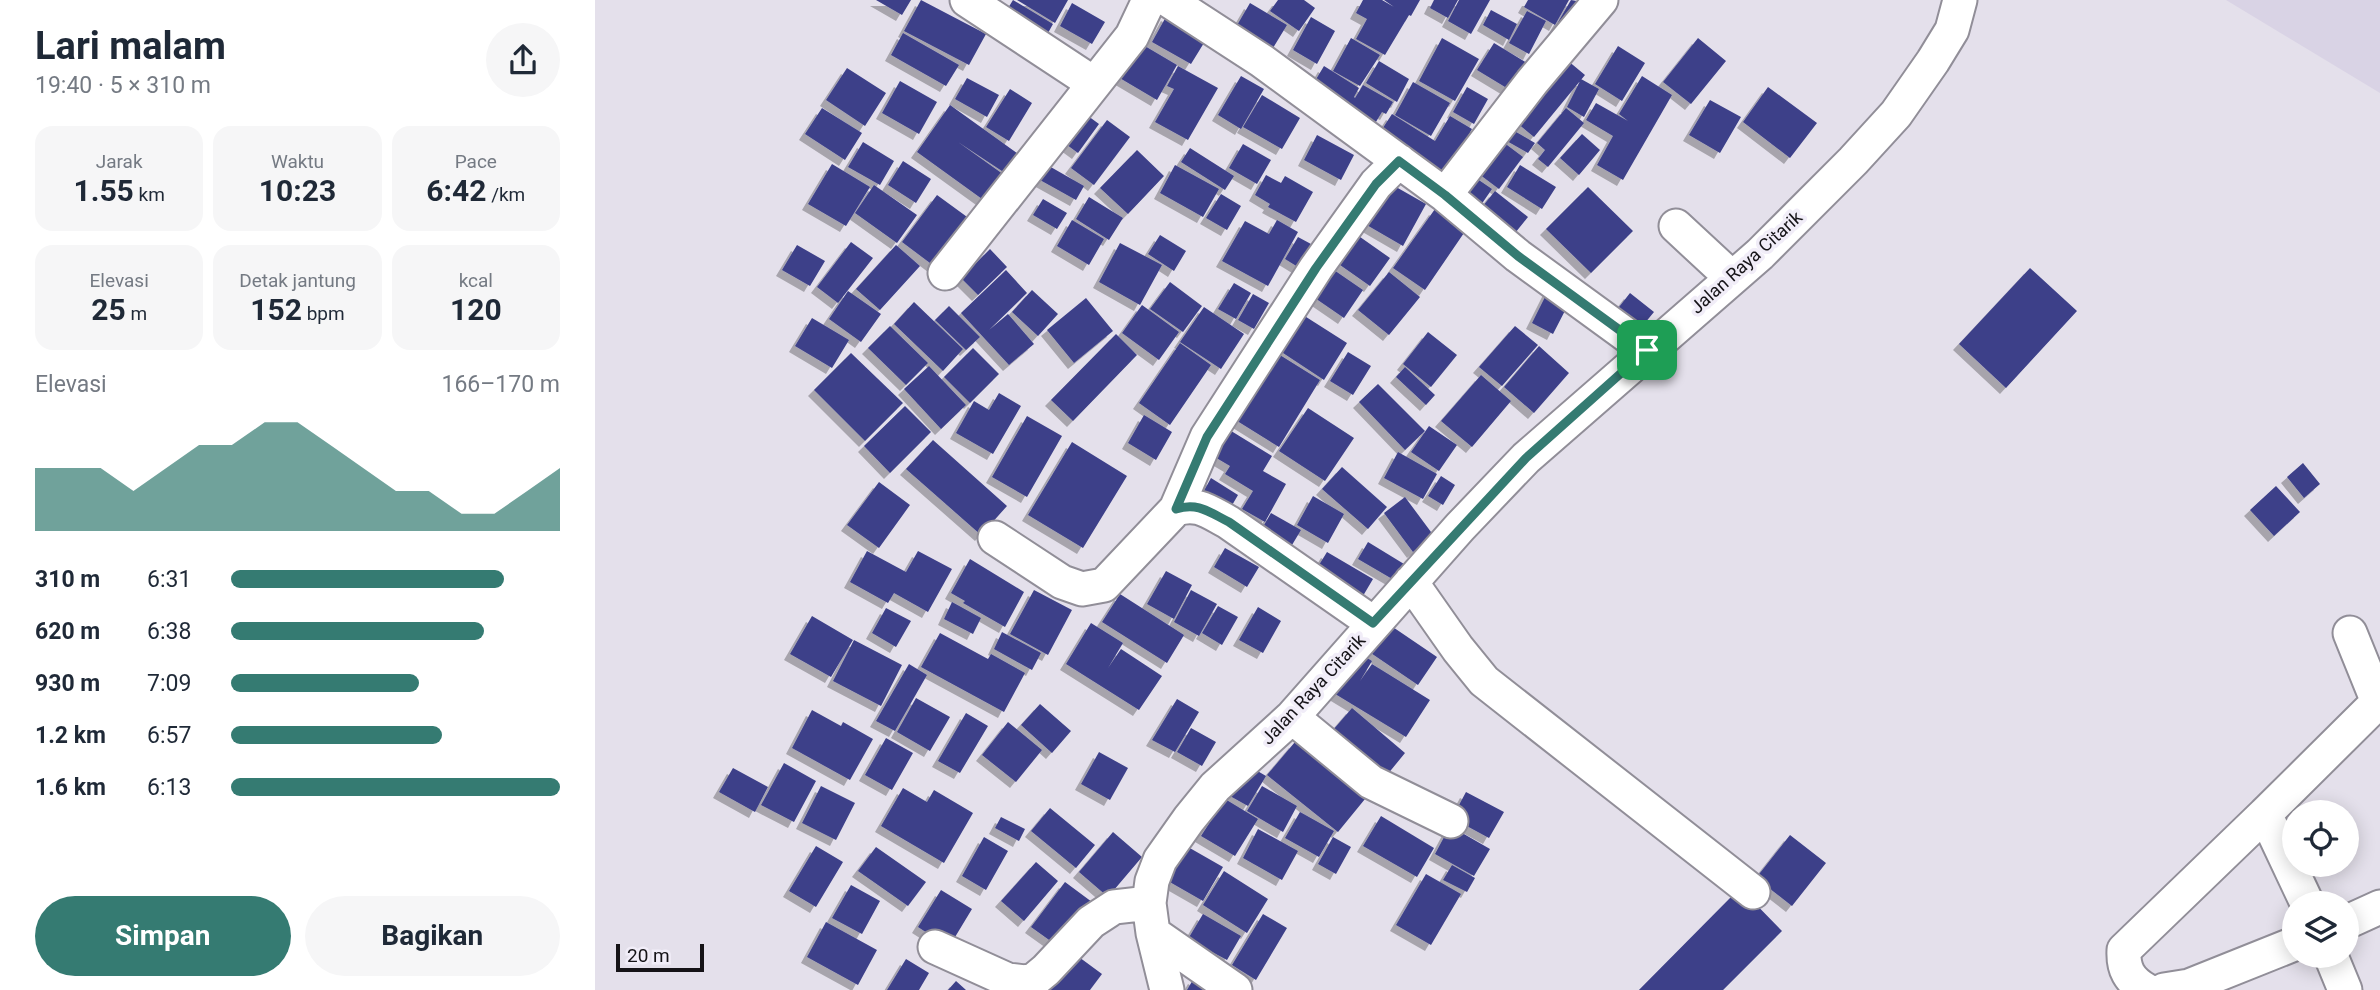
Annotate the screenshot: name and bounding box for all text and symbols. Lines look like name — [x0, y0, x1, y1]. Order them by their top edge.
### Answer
button: share — [486, 23, 560, 97]
text: Lari malam — [35, 24, 226, 68]
text: 19:40 · 5 × 310 m — [35, 72, 211, 99]
text: Jarak — [96, 150, 143, 173]
text: Waktu — [271, 150, 324, 173]
text: Pace — [455, 150, 497, 173]
text: 1.55 — [73, 173, 134, 208]
text: 10:23 — [259, 173, 336, 208]
text: 6:42 — [426, 173, 486, 208]
text: km — [134, 183, 165, 206]
text: /km — [486, 183, 525, 206]
street label: Jalan Raya Citarik — [1686, 206, 1807, 318]
text: Elevasi — [90, 269, 149, 292]
text: Detak jantung — [239, 269, 356, 292]
text: kcal — [459, 269, 493, 292]
text: 25 — [91, 292, 126, 327]
text: 152 — [250, 292, 302, 327]
text: 120 — [450, 292, 502, 327]
text: m — [126, 302, 147, 325]
text: bpm — [302, 302, 345, 325]
pin — [1617, 320, 1677, 380]
icon: arrive — [1628, 331, 1666, 369]
text: Elevasi — [35, 371, 107, 398]
text: 166–170 m — [441, 371, 560, 398]
text: 310 m — [35, 566, 100, 593]
text: 6:31 — [147, 566, 191, 593]
text: 620 m — [35, 618, 100, 645]
text: 6:38 — [147, 618, 191, 645]
street label: Jalan Raya Citarik — [1257, 629, 1370, 748]
text: 930 m — [35, 670, 100, 697]
text: 7:09 — [147, 670, 191, 697]
text: 1.2 km — [35, 722, 106, 749]
text: 6:57 — [147, 722, 191, 749]
text: 1.6 km — [35, 774, 106, 801]
text: 6:13 — [147, 774, 191, 801]
map controls — [2282, 800, 2359, 968]
button: locate — [2282, 800, 2359, 877]
button: layers — [2282, 891, 2359, 968]
button: Simpan — [35, 896, 291, 976]
button: Bagikan — [305, 896, 560, 976]
scale bar — [616, 941, 703, 973]
text: 20 m — [627, 944, 670, 967]

